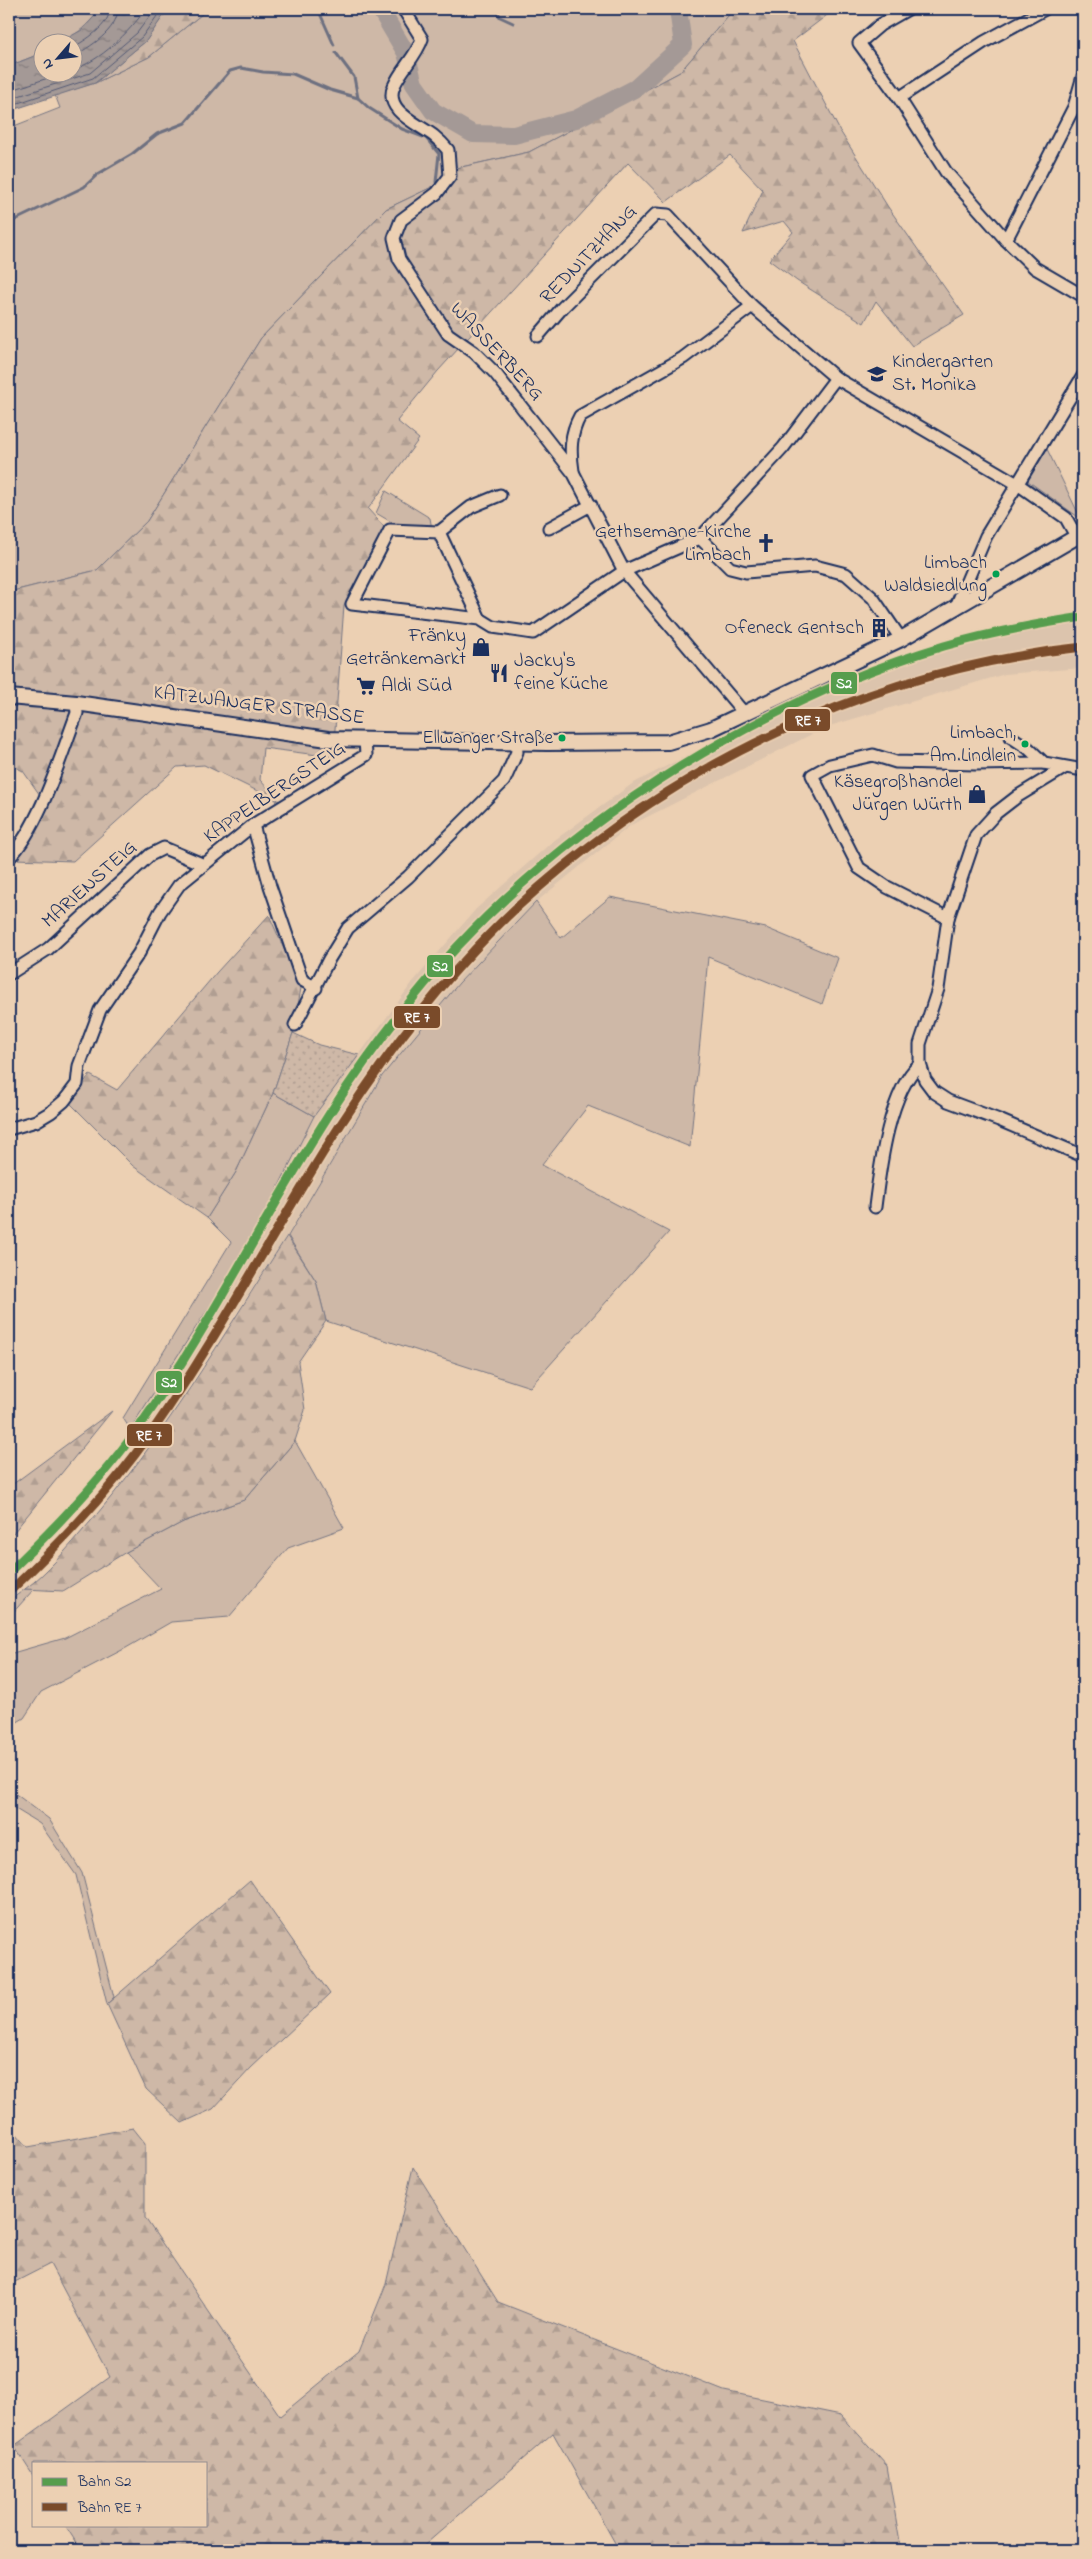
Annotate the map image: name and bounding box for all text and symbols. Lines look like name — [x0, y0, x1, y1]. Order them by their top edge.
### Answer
north arrow — [32, 32, 82, 82]
text: N — [36, 54, 59, 73]
street label: REDNITZHANG — [534, 199, 644, 311]
street label: WASSERBERG — [442, 296, 550, 408]
place label: Kindergarten St. Monika — [892, 348, 993, 400]
school or university icon: Kindergarten St. Monika — [866, 363, 888, 385]
place label: Gethsemane-Kirche Limbach — [595, 518, 751, 570]
church icon: Gethsemane-Kirche Limbach — [755, 532, 777, 554]
place label: Limbach Waldsiedlung — [884, 550, 987, 602]
marker: Limbach Waldsiedlung — [991, 569, 1001, 579]
place label: Ofeneck Gentsch — [725, 614, 864, 643]
building icon: Ofeneck Gentsch — [868, 617, 890, 639]
place label: Fränky Getränkemarkt — [346, 622, 466, 674]
shop icon: Fränky Getränkemarkt — [470, 636, 492, 658]
place label: Jacky's feine Küche — [514, 647, 608, 699]
restaurant icon: Jacky's feine Küche — [488, 662, 510, 684]
line badge: S2 — [830, 671, 858, 695]
place label: Aldi Süd — [381, 672, 452, 701]
text: S2 — [836, 674, 852, 695]
supermarket icon: Aldi Süd — [355, 675, 377, 697]
street label: KATZWANGER STRASSE — [152, 679, 366, 733]
line badge: RE 7 — [784, 708, 831, 732]
text: RE 7 — [794, 711, 821, 732]
place label: Limbach, Am Lindlein — [930, 720, 1016, 770]
place label: Ellwanger Straße — [422, 725, 553, 754]
marker: Ellwanger Straße — [557, 733, 567, 743]
street label: KAPPELBERGSTEIG — [198, 735, 352, 851]
marker: Limbach, Am Lindlein — [1020, 739, 1030, 749]
place label: Käsegroßhandel Jürgen Würth — [834, 768, 962, 821]
shop icon: Käsegroßhandel Jürgen Würth — [966, 783, 988, 805]
street label: MARIENSTEIG — [36, 834, 144, 936]
line badge: S2 — [426, 954, 454, 978]
text: S2 — [432, 957, 448, 978]
line badge: RE 7 — [393, 1005, 441, 1029]
text: RE 7 — [403, 1008, 430, 1029]
line badge: S2 — [155, 1370, 183, 1394]
text: S2 — [161, 1373, 177, 1394]
line badge: RE 7 — [126, 1423, 173, 1447]
text: RE 7 — [135, 1426, 162, 1447]
legend — [32, 2462, 208, 2526]
text: Bahn S2 — [77, 2471, 132, 2493]
text: Bahn RE 7 — [77, 2497, 142, 2519]

